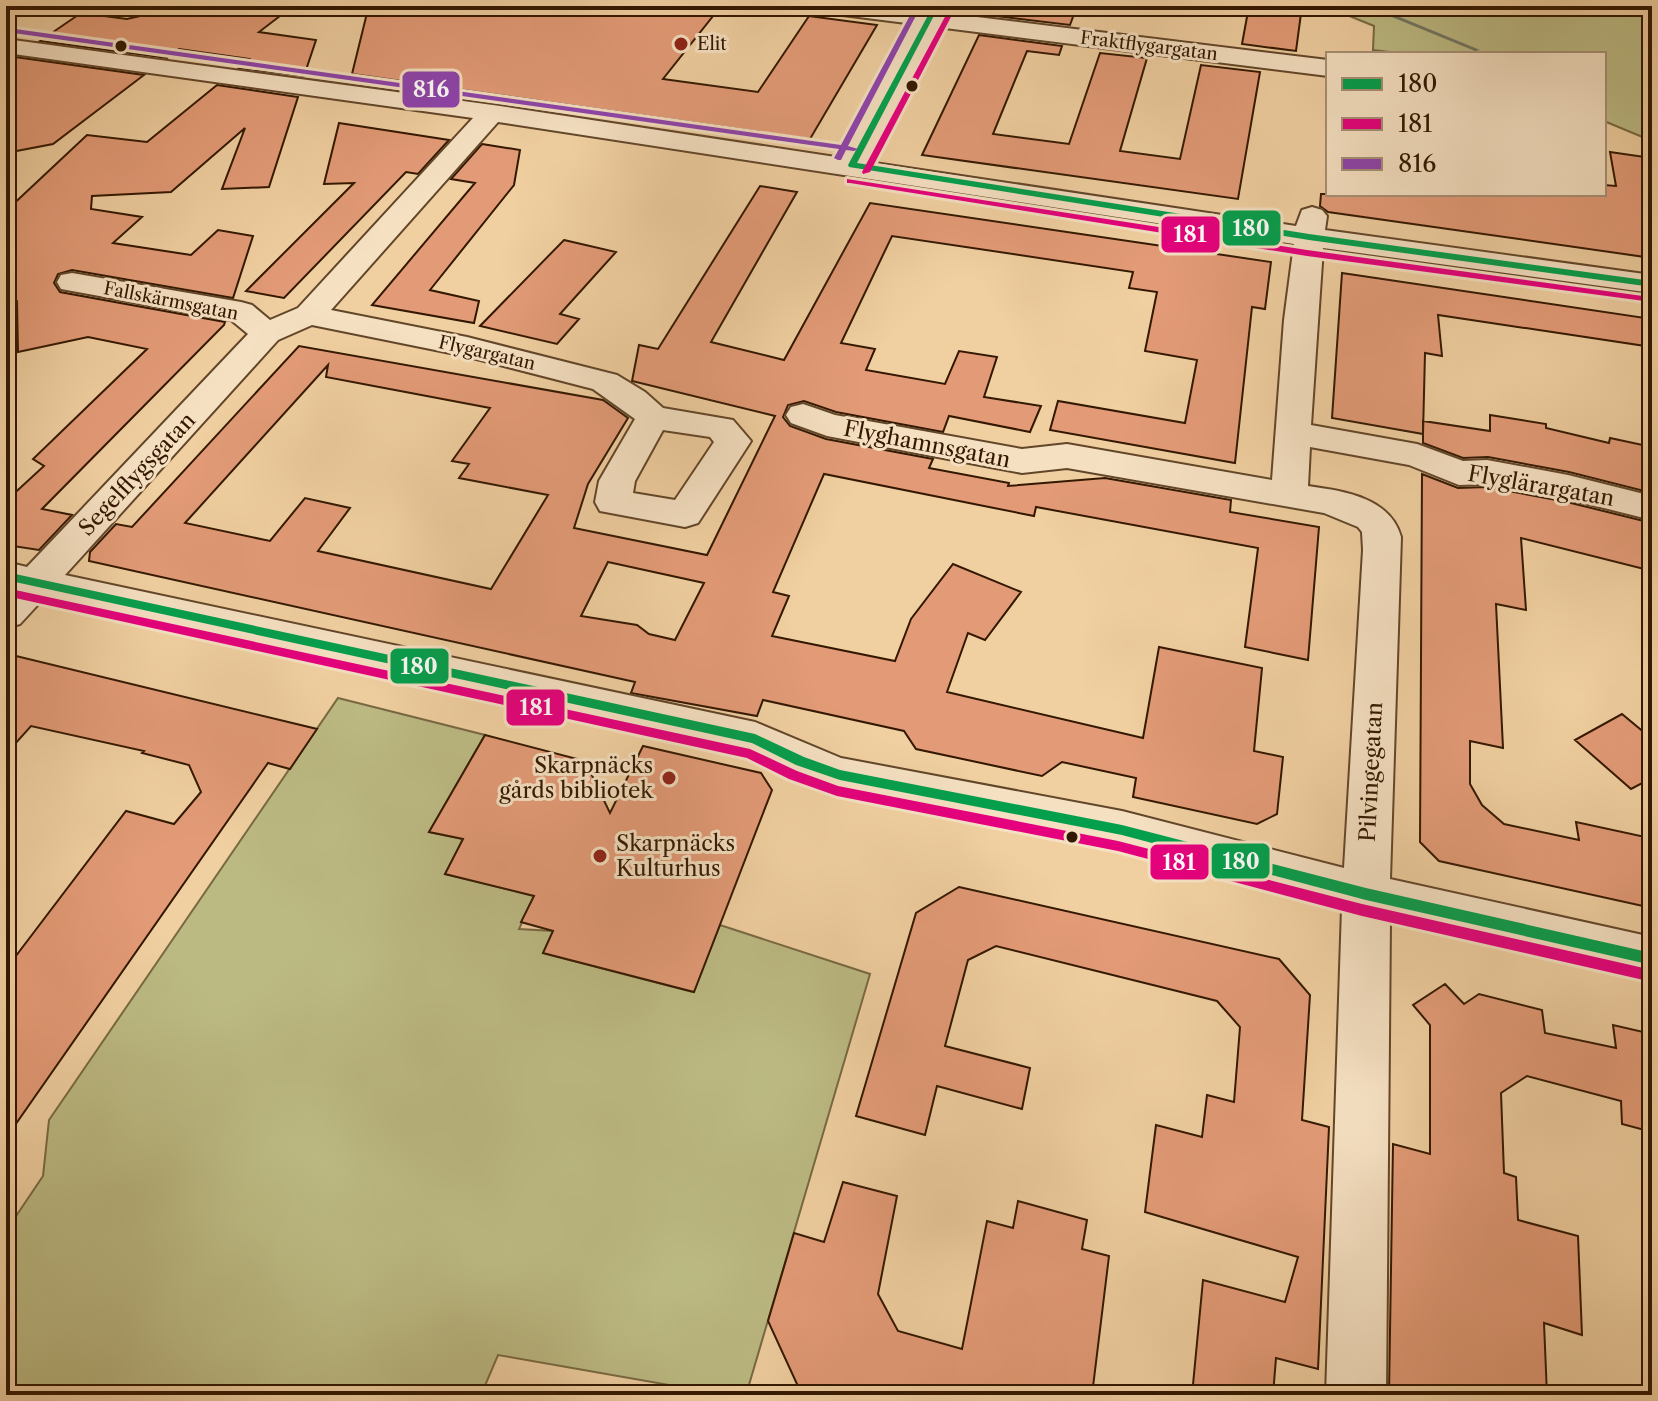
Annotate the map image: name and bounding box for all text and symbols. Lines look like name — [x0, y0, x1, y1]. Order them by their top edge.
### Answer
street label: Fraktflygargatan — [1079, 27, 1219, 65]
place label: Elit — [697, 33, 727, 55]
marker: Elit — [672, 35, 690, 53]
unlabelled marker — [113, 38, 129, 54]
legend — [1326, 52, 1606, 196]
text: 180 — [1398, 69, 1438, 98]
line badge: 816 — [401, 70, 461, 109]
text: 816 — [413, 76, 449, 103]
unlabelled marker — [904, 78, 920, 94]
text: 181 — [1398, 109, 1432, 138]
text: 816 — [1398, 149, 1436, 178]
line badge: 180 — [1221, 209, 1282, 247]
line badge: 181 — [1160, 215, 1221, 254]
text: 180 — [1232, 215, 1270, 242]
text: 181 — [1173, 221, 1207, 248]
street label: Fallskärmsgatan — [102, 277, 240, 325]
street label: Flygargatan — [436, 331, 538, 375]
street label: Segelflygsgatan — [73, 407, 201, 541]
street label: Flyghamnsgatan — [841, 415, 1013, 473]
street label: Flyglärargatan — [1466, 460, 1617, 512]
line badge: 180 — [389, 647, 450, 685]
text: 180 — [400, 653, 438, 680]
line badge: 181 — [505, 688, 566, 727]
text: 181 — [519, 694, 553, 721]
street label: Pilvingegatan — [1354, 701, 1388, 843]
place label: Skarpnäcks gårds bibliotek — [499, 752, 654, 804]
marker: Skarpnäcks gårds bibliotek — [660, 769, 678, 787]
unlabelled marker — [1064, 829, 1080, 845]
place label: Skarpnäcks Kulturhus — [616, 830, 735, 882]
line badge: 180 — [1210, 842, 1271, 880]
line badge: 181 — [1149, 843, 1210, 881]
marker: Skarpnäcks Kulturhus — [591, 847, 609, 865]
text: 180 — [1222, 848, 1260, 875]
text: 181 — [1162, 849, 1196, 876]

